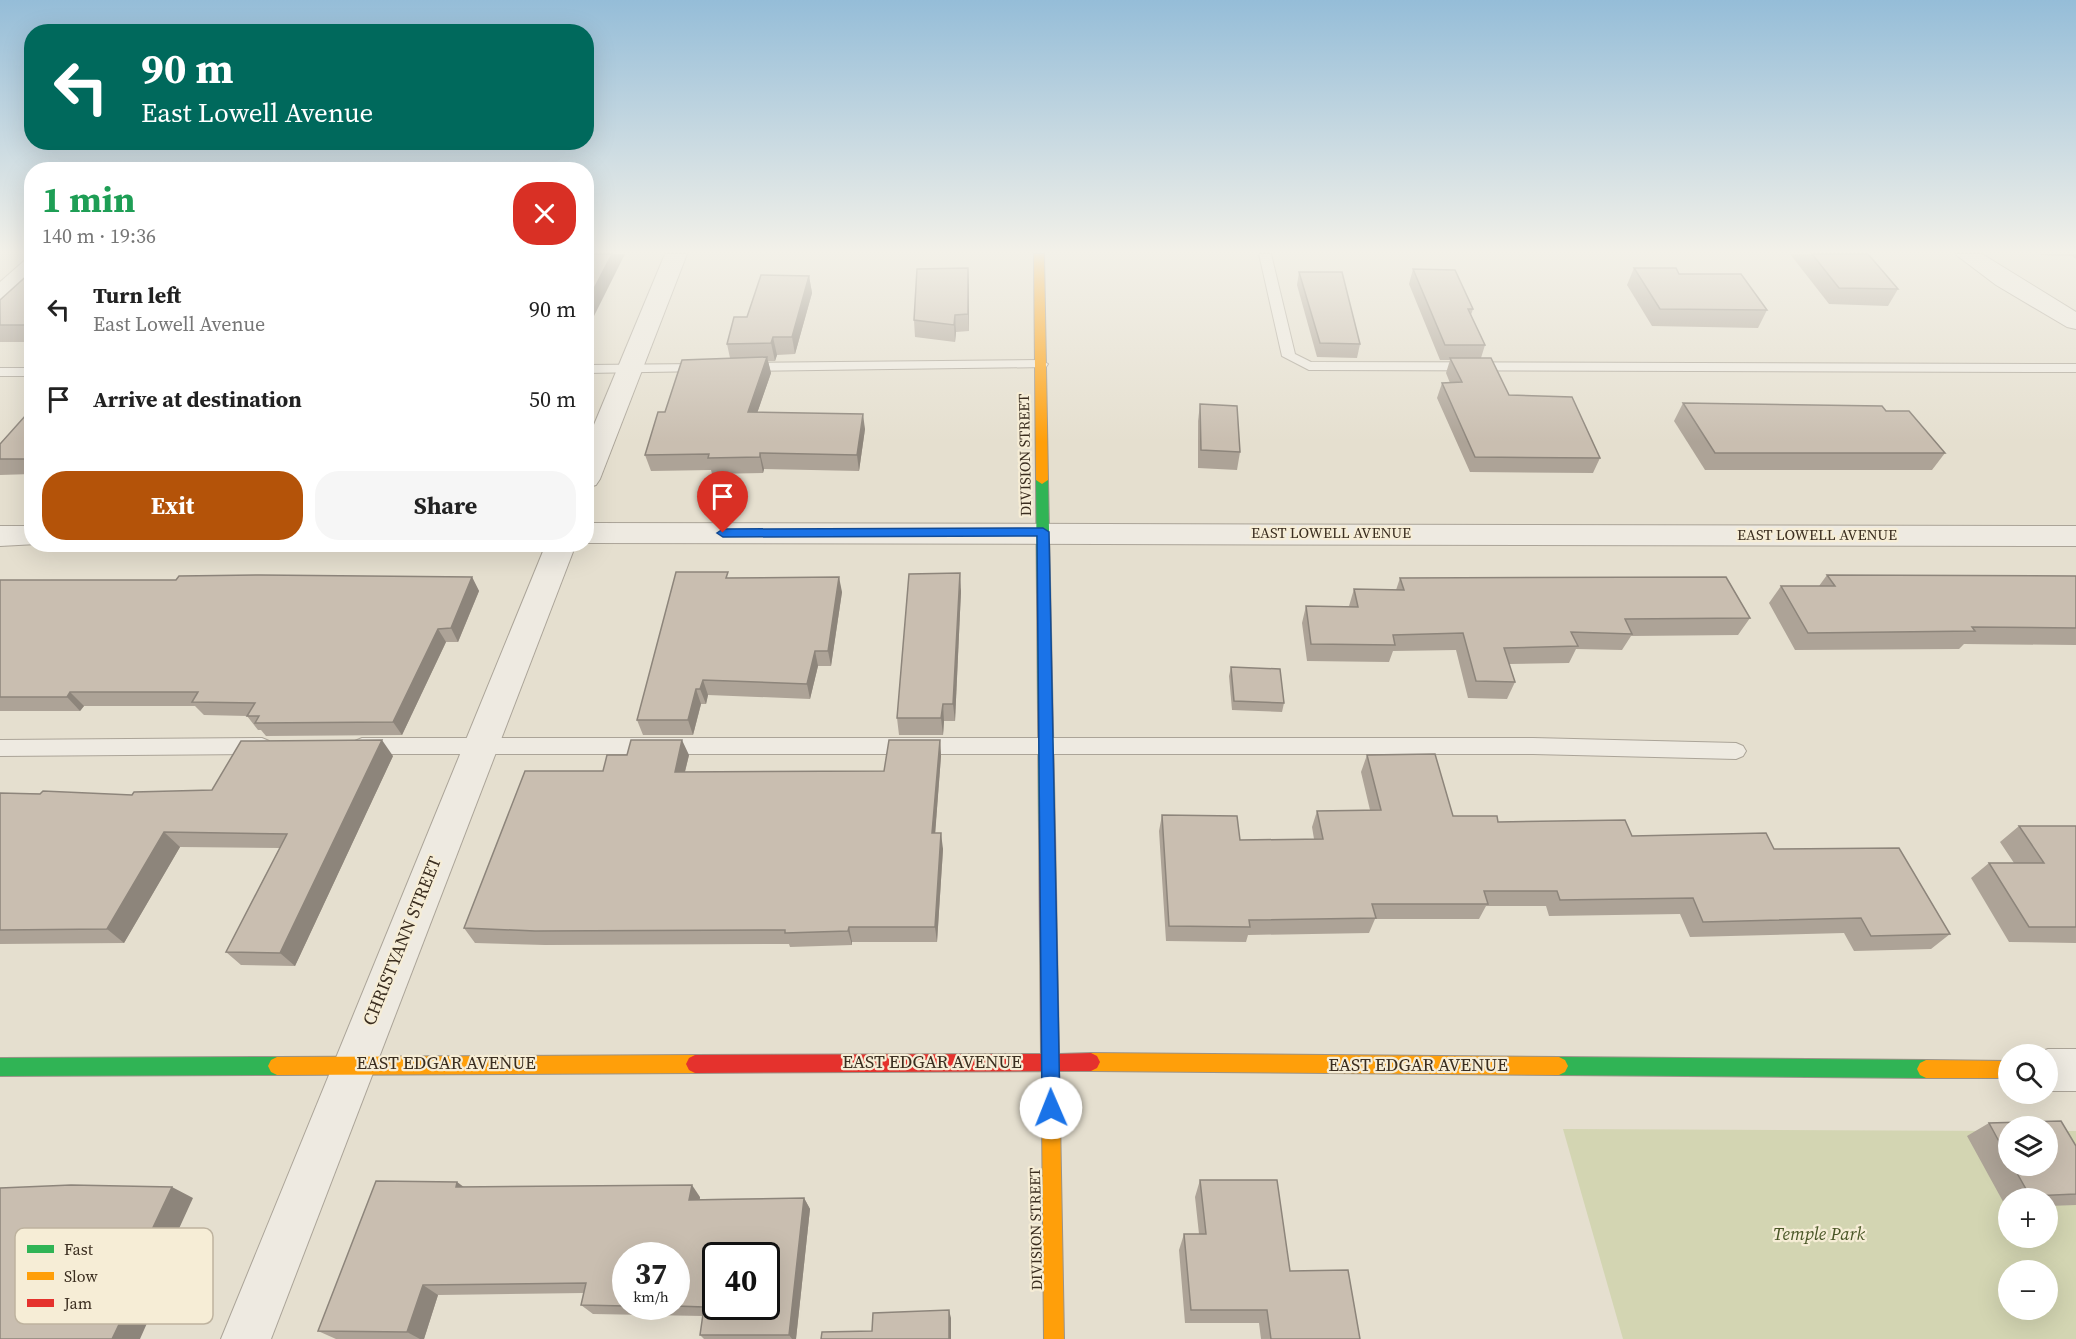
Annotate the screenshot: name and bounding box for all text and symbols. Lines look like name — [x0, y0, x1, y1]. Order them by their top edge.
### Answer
text: 90 m — [141, 39, 234, 97]
icon: left — [42, 48, 120, 126]
text: East Lowell Avenue — [141, 94, 373, 131]
text: 1 min — [42, 175, 135, 224]
button: close — [513, 182, 576, 245]
text: 140 m · 19:36 — [42, 222, 156, 250]
text: Turn left — [93, 280, 181, 310]
icon: left — [42, 293, 75, 326]
text: 90 m — [529, 294, 576, 324]
text: East Lowell Avenue — [93, 310, 265, 338]
icon: arrive — [42, 383, 75, 416]
text: Arrive at destination — [93, 384, 302, 414]
text: 50 m — [529, 384, 576, 414]
street label: DIVISION STREET — [1013, 394, 1036, 516]
button: Exit — [42, 471, 303, 540]
button: Share — [315, 471, 576, 540]
pin — [697, 471, 748, 533]
icon: arrive — [706, 480, 739, 513]
street label: EAST LOWELL AVENUE — [1251, 522, 1411, 543]
street label: EAST LOWELL AVENUE — [1737, 524, 1897, 545]
street label: CHRISTYANN STREET — [356, 852, 447, 1029]
map controls — [1998, 1044, 2058, 1320]
button: search — [1998, 1044, 2058, 1104]
street label: EAST EDGAR AVENUE — [842, 1049, 1022, 1074]
street label: EAST EDGAR AVENUE — [356, 1050, 536, 1075]
street label: EAST EDGAR AVENUE — [1328, 1052, 1508, 1077]
position arrow — [1019, 1076, 1083, 1140]
button: layers — [1998, 1116, 2058, 1176]
street label: DIVISION STREET — [1024, 1168, 1047, 1290]
button: + — [1998, 1188, 2058, 1248]
park label: Temple Park — [1773, 1221, 1865, 1246]
legend — [15, 1228, 213, 1324]
text: Fast — [64, 1238, 94, 1260]
speed limit sign: 40 — [702, 1242, 780, 1320]
text: 37 — [635, 1253, 667, 1294]
button: − — [1998, 1260, 2058, 1320]
text: Slow — [64, 1265, 99, 1287]
text: km/h — [633, 1286, 669, 1307]
text: Jam — [63, 1292, 92, 1314]

